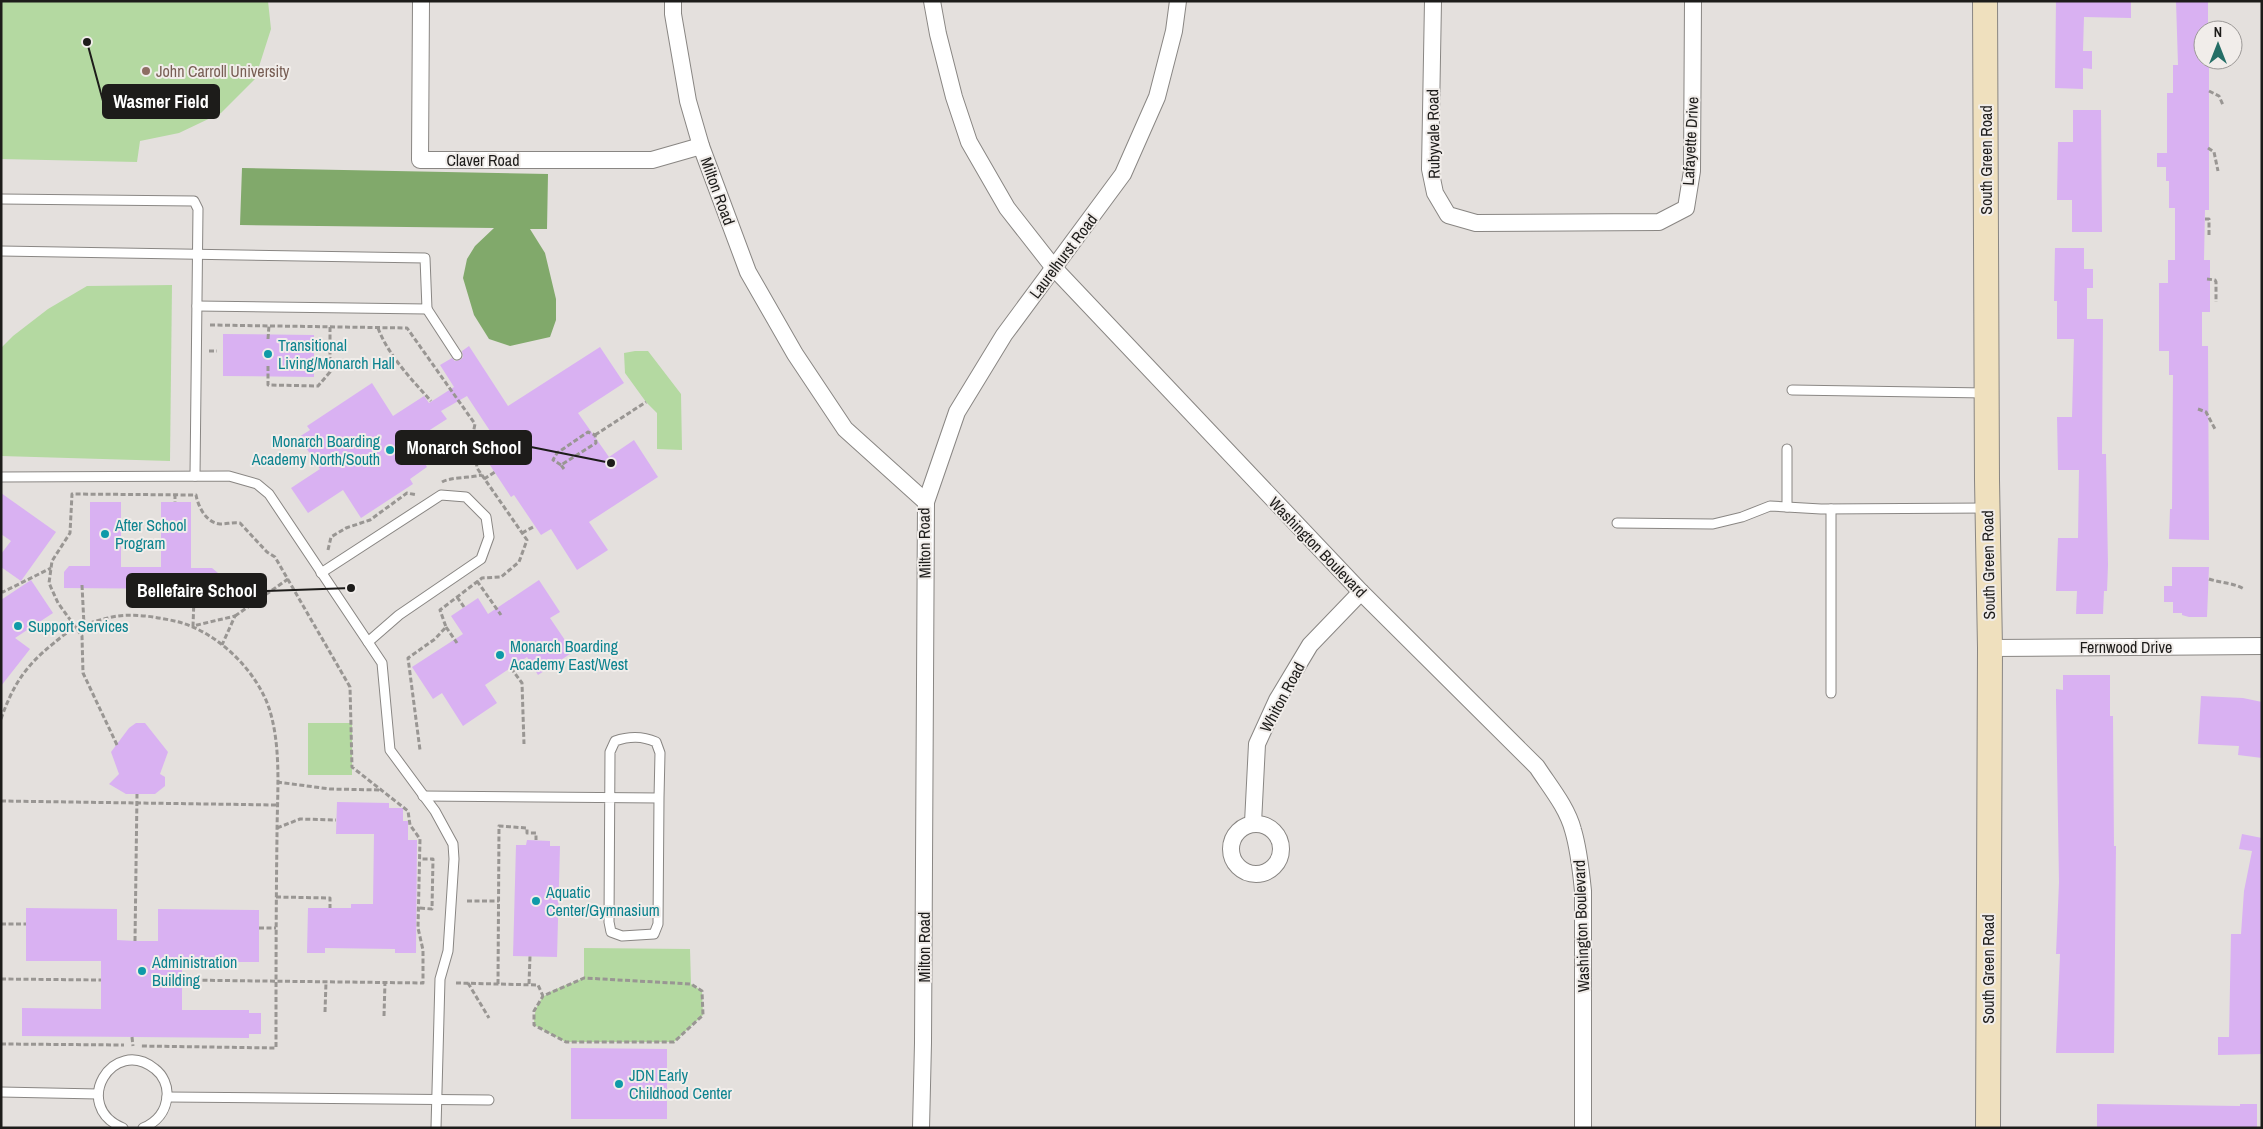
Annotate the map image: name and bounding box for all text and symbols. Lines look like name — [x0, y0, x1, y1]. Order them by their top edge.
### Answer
north arrow — [2193, 20, 2243, 70]
text: N — [2214, 23, 2222, 41]
place label: John Carroll University — [156, 60, 290, 82]
marker: John Carroll University — [140, 65, 152, 77]
callout: Wasmer Field — [103, 85, 219, 118]
text: Wasmer Field — [113, 89, 209, 114]
street label: Rubyvale Road — [1421, 89, 1445, 179]
street label: Lafayette Drive — [1677, 96, 1703, 186]
street label: South Green Road — [1975, 105, 1997, 215]
street label: Claver Road — [447, 149, 519, 171]
street label: Milton Road — [696, 154, 740, 228]
street label: Laurelhurst Road — [1024, 209, 1102, 303]
place label: Transitional Living/Monarch Hall — [278, 334, 395, 374]
marker: Transitional Living/Monarch Hall — [262, 348, 274, 360]
place label: Monarch Boarding Academy North/South — [251, 430, 381, 470]
callout: Monarch School — [396, 431, 531, 464]
text: Monarch School — [407, 435, 521, 460]
marker: Monarch Boarding Academy North/South — [384, 444, 396, 456]
street label: Washington Boulevard — [1264, 492, 1372, 602]
street label: Milton Road — [912, 507, 936, 579]
street label: South Green Road — [1976, 510, 2000, 620]
place label: After School Program — [114, 514, 187, 554]
marker: After School Program — [99, 528, 111, 540]
callout: Bellefaire School — [127, 574, 266, 607]
text: Bellefaire School — [137, 578, 257, 603]
place label: Support Services — [28, 615, 129, 637]
marker: Support Services — [12, 620, 24, 632]
place label: Monarch Boarding Academy East/West — [509, 635, 628, 675]
street label: Fernwood Drive — [2080, 636, 2172, 658]
marker: Monarch Boarding Academy East/West — [494, 649, 506, 661]
street label: Whiton Road — [1254, 658, 1310, 736]
street label: Washington Boulevard — [1568, 860, 1594, 992]
place label: Aquatic Center/Gymnasium — [545, 881, 660, 921]
marker: Aquatic Center/Gymnasium — [530, 895, 542, 907]
street label: Milton Road — [913, 912, 935, 982]
street label: South Green Road — [1977, 914, 1999, 1024]
place label: Administration Building — [151, 951, 237, 991]
marker: Administration Building — [136, 965, 148, 977]
place label: JDN Early Childhood Center — [629, 1064, 732, 1104]
marker: JDN Early Childhood Center — [613, 1078, 625, 1090]

